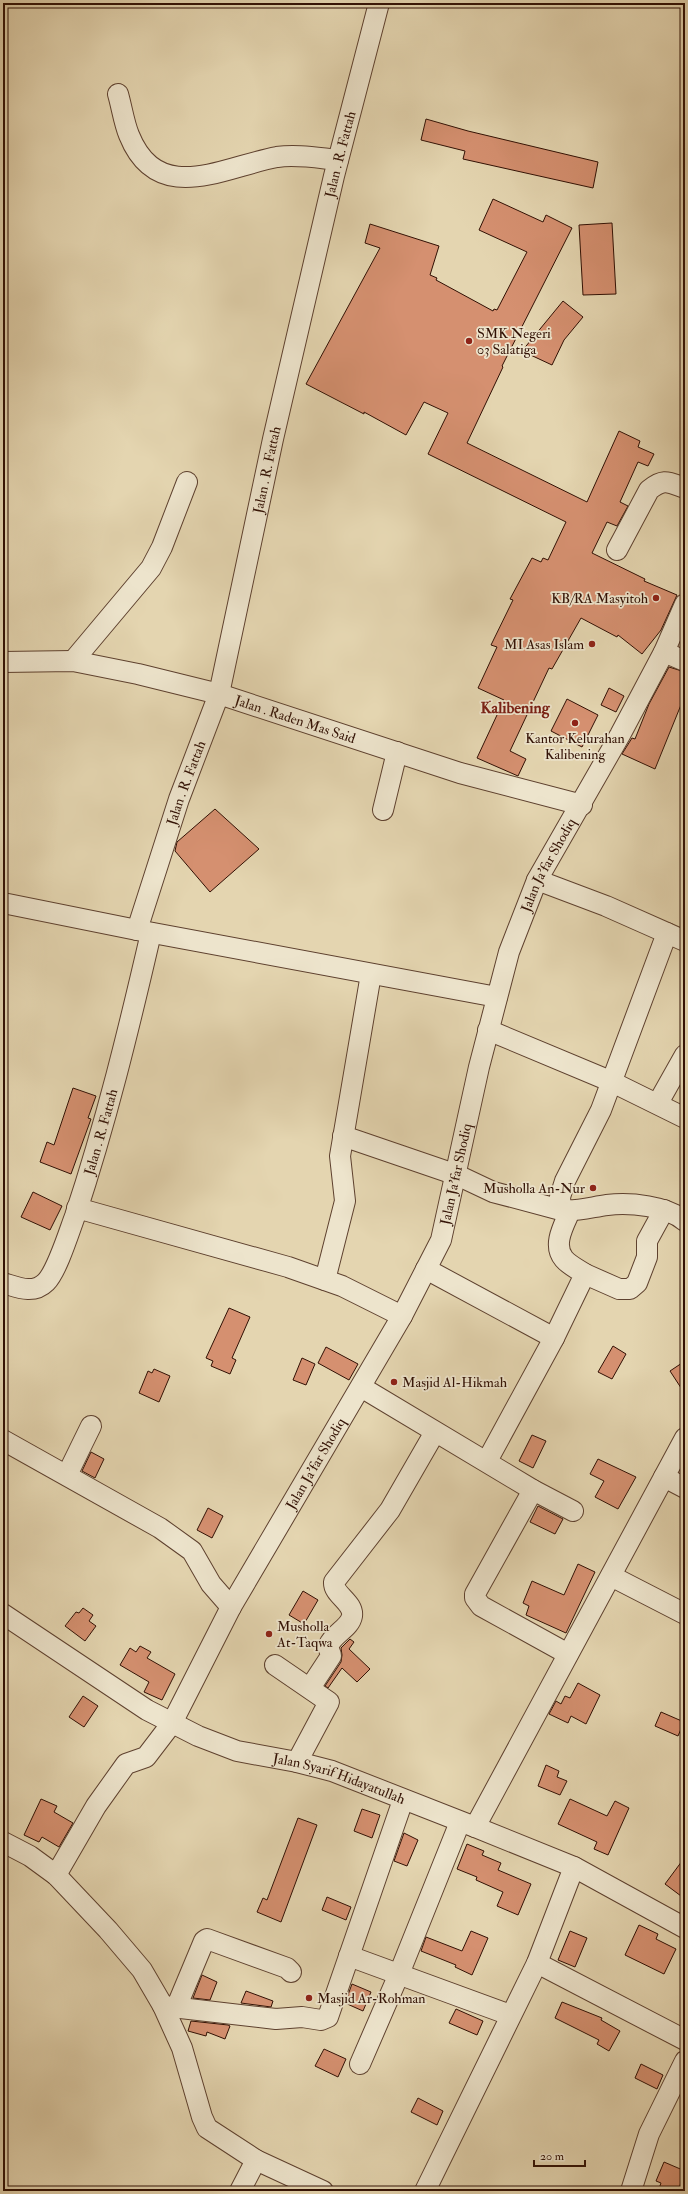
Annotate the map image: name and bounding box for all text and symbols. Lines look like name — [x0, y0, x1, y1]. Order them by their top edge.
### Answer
street label: Jalan . R. Fattah — [321, 109, 360, 200]
place label: SMK Negeri 03 Salatiga — [477, 325, 551, 358]
marker: SMK Negeri 03 Salatiga — [464, 336, 474, 346]
street label: Jalan . R. Fattah — [249, 424, 285, 516]
place label: KB/RA Masyitoh — [551, 590, 649, 608]
marker: KB/RA Masyitoh — [651, 593, 661, 603]
place label: MI Asas Islam — [504, 636, 584, 653]
marker: MI Asas Islam — [587, 639, 597, 649]
street label: Jalan . Raden Mas Said — [232, 691, 358, 747]
district label: Kalibening — [480, 698, 551, 719]
marker: Kantor Kelurahan Kalibening — [570, 718, 580, 728]
place label: Kantor Kelurahan Kalibening — [525, 730, 625, 763]
street label: Jalan . R. Fattah — [163, 738, 210, 828]
street label: Jalan Ja'far Shodiq — [517, 815, 580, 915]
street label: Jalan . R. Fattah — [80, 1087, 122, 1178]
street label: Jalan Ja'far Shodiq — [436, 1121, 476, 1227]
place label: Musholla An-Nur — [483, 1180, 586, 1197]
marker: Musholla An-Nur — [588, 1183, 598, 1193]
place label: Masjid Al-Hikmah — [402, 1374, 508, 1391]
marker: Masjid Al-Hikmah — [389, 1377, 399, 1387]
street label: Jalan Ja'far Shodiq — [282, 1414, 350, 1513]
place label: Musholla At-Taqwa — [276, 1618, 333, 1651]
marker: Musholla At-Taqwa — [264, 1629, 274, 1639]
street label: Jalan Syarif Hidayatullah — [271, 1750, 408, 1808]
place label: Masjid Ar-Rohman — [317, 1990, 426, 2007]
marker: Masjid Ar-Rohman — [304, 1993, 314, 2003]
scale bar — [534, 2142, 585, 2168]
text: 20 m — [540, 2149, 565, 2164]

